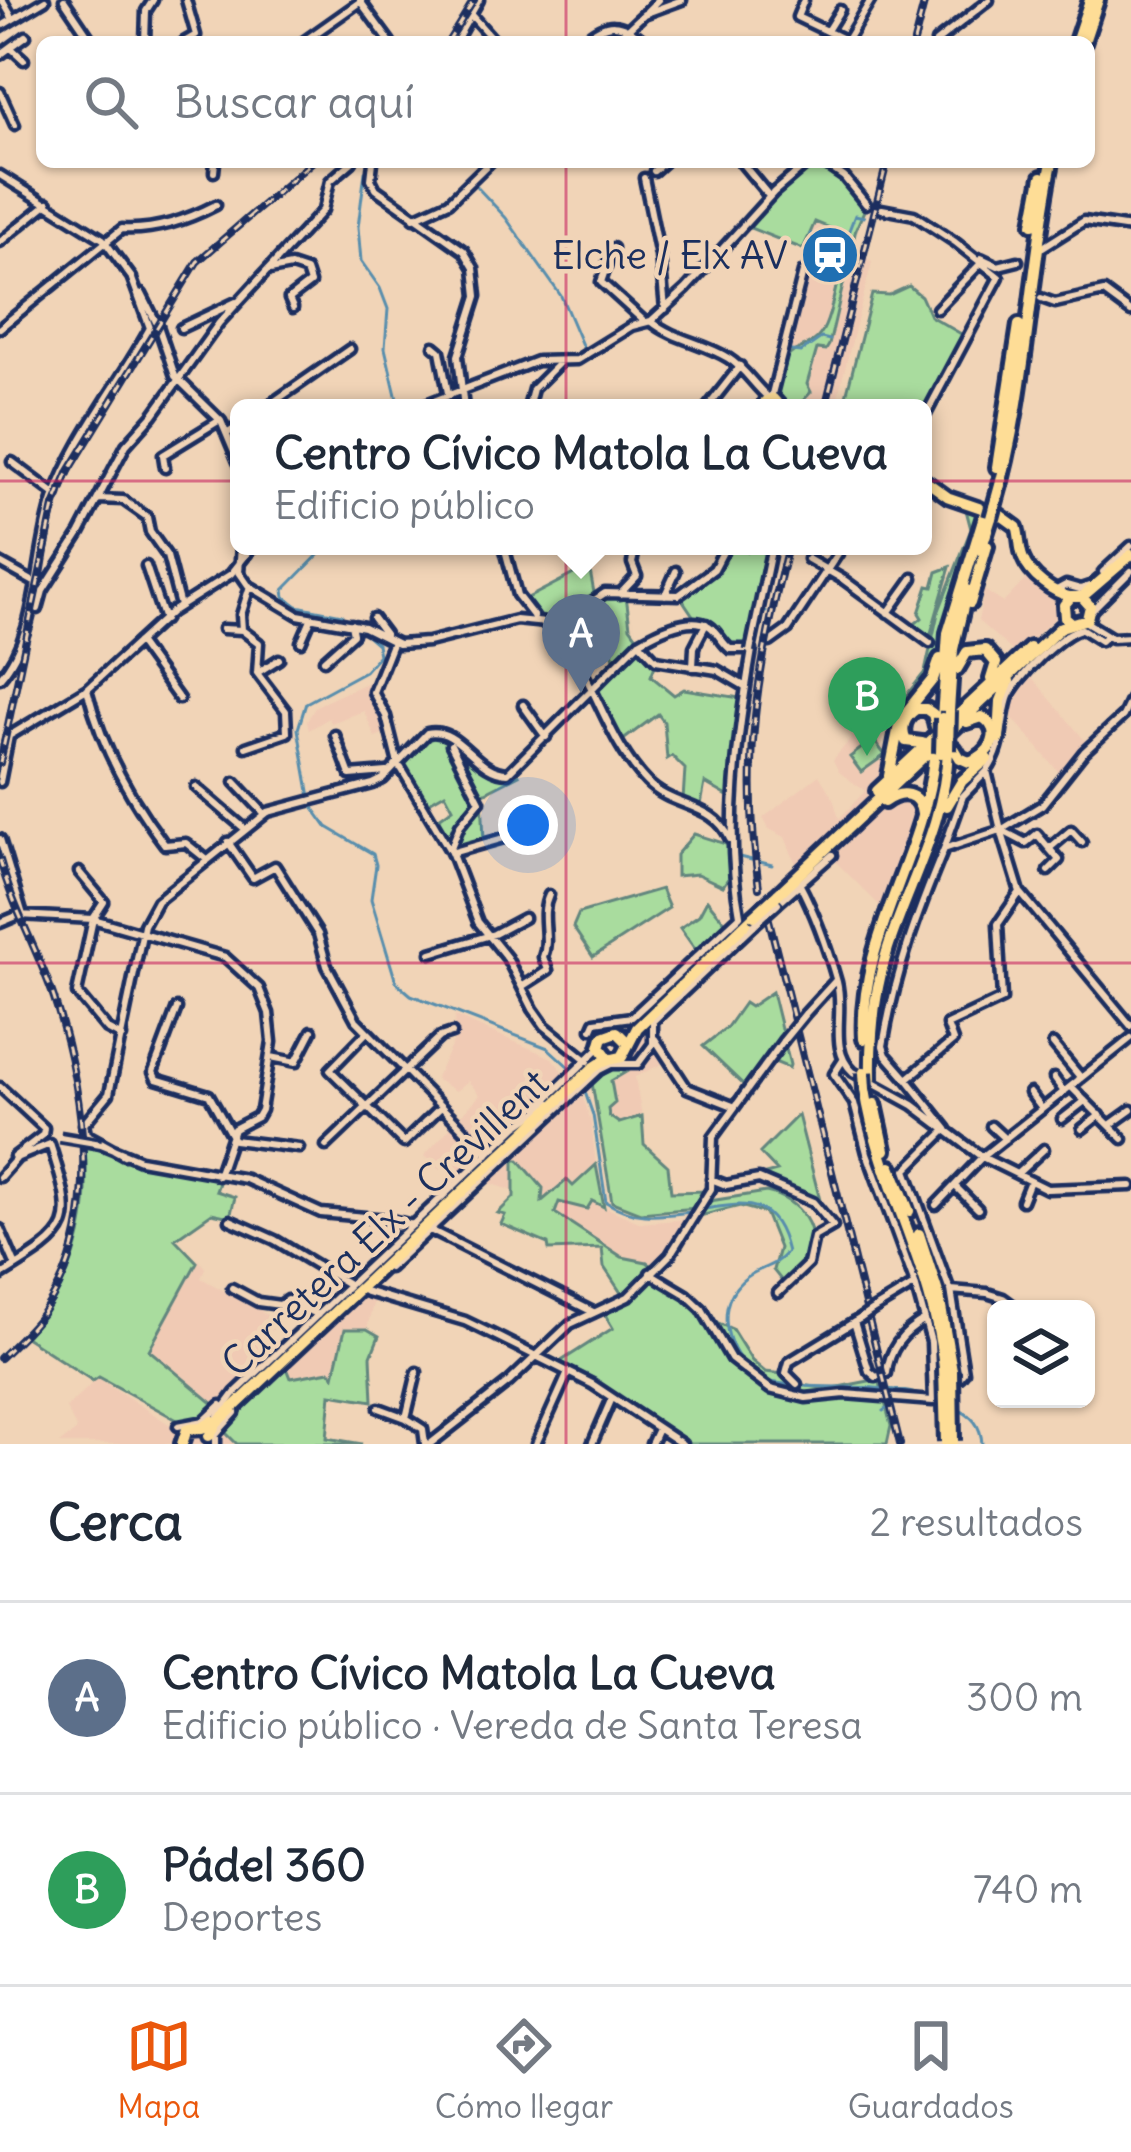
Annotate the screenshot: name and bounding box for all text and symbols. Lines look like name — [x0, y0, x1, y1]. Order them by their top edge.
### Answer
search box — [36, 36, 1095, 168]
icon: search — [78, 69, 144, 135]
text: Buscar aquí — [174, 74, 414, 130]
station icon: Elche / Elx AV — [799, 224, 861, 286]
place label: Elche / Elx AV — [552, 231, 788, 280]
popup — [230, 399, 932, 555]
text: Centro Cívico Matola La Cueva — [274, 425, 888, 481]
text: Edificio público — [274, 481, 535, 530]
pin: A — [542, 594, 620, 693]
pin: B — [828, 657, 906, 756]
your location — [498, 795, 558, 855]
street label: Carretera Elx - Crevillent — [211, 1059, 559, 1387]
map controls — [987, 1300, 1095, 1408]
button: layers — [987, 1300, 1095, 1408]
text: Cerca — [48, 1490, 183, 1554]
text: 2 resultados — [869, 1498, 1083, 1547]
text: Centro Cívico Matola La Cueva — [162, 1645, 776, 1701]
text: A — [74, 1673, 100, 1722]
text: 300 m — [966, 1673, 1083, 1722]
text: Edificio público · Vereda de Santa Teresa — [162, 1701, 862, 1750]
text: Pádel 360 — [162, 1837, 366, 1893]
text: B — [74, 1865, 100, 1914]
text: 740 m — [973, 1865, 1083, 1914]
text: Deportes — [162, 1893, 322, 1942]
tab: Mapa — [117, 2013, 200, 2127]
tab: Cómo llegar — [435, 2013, 613, 2127]
tab: Guardados — [848, 2013, 1014, 2127]

